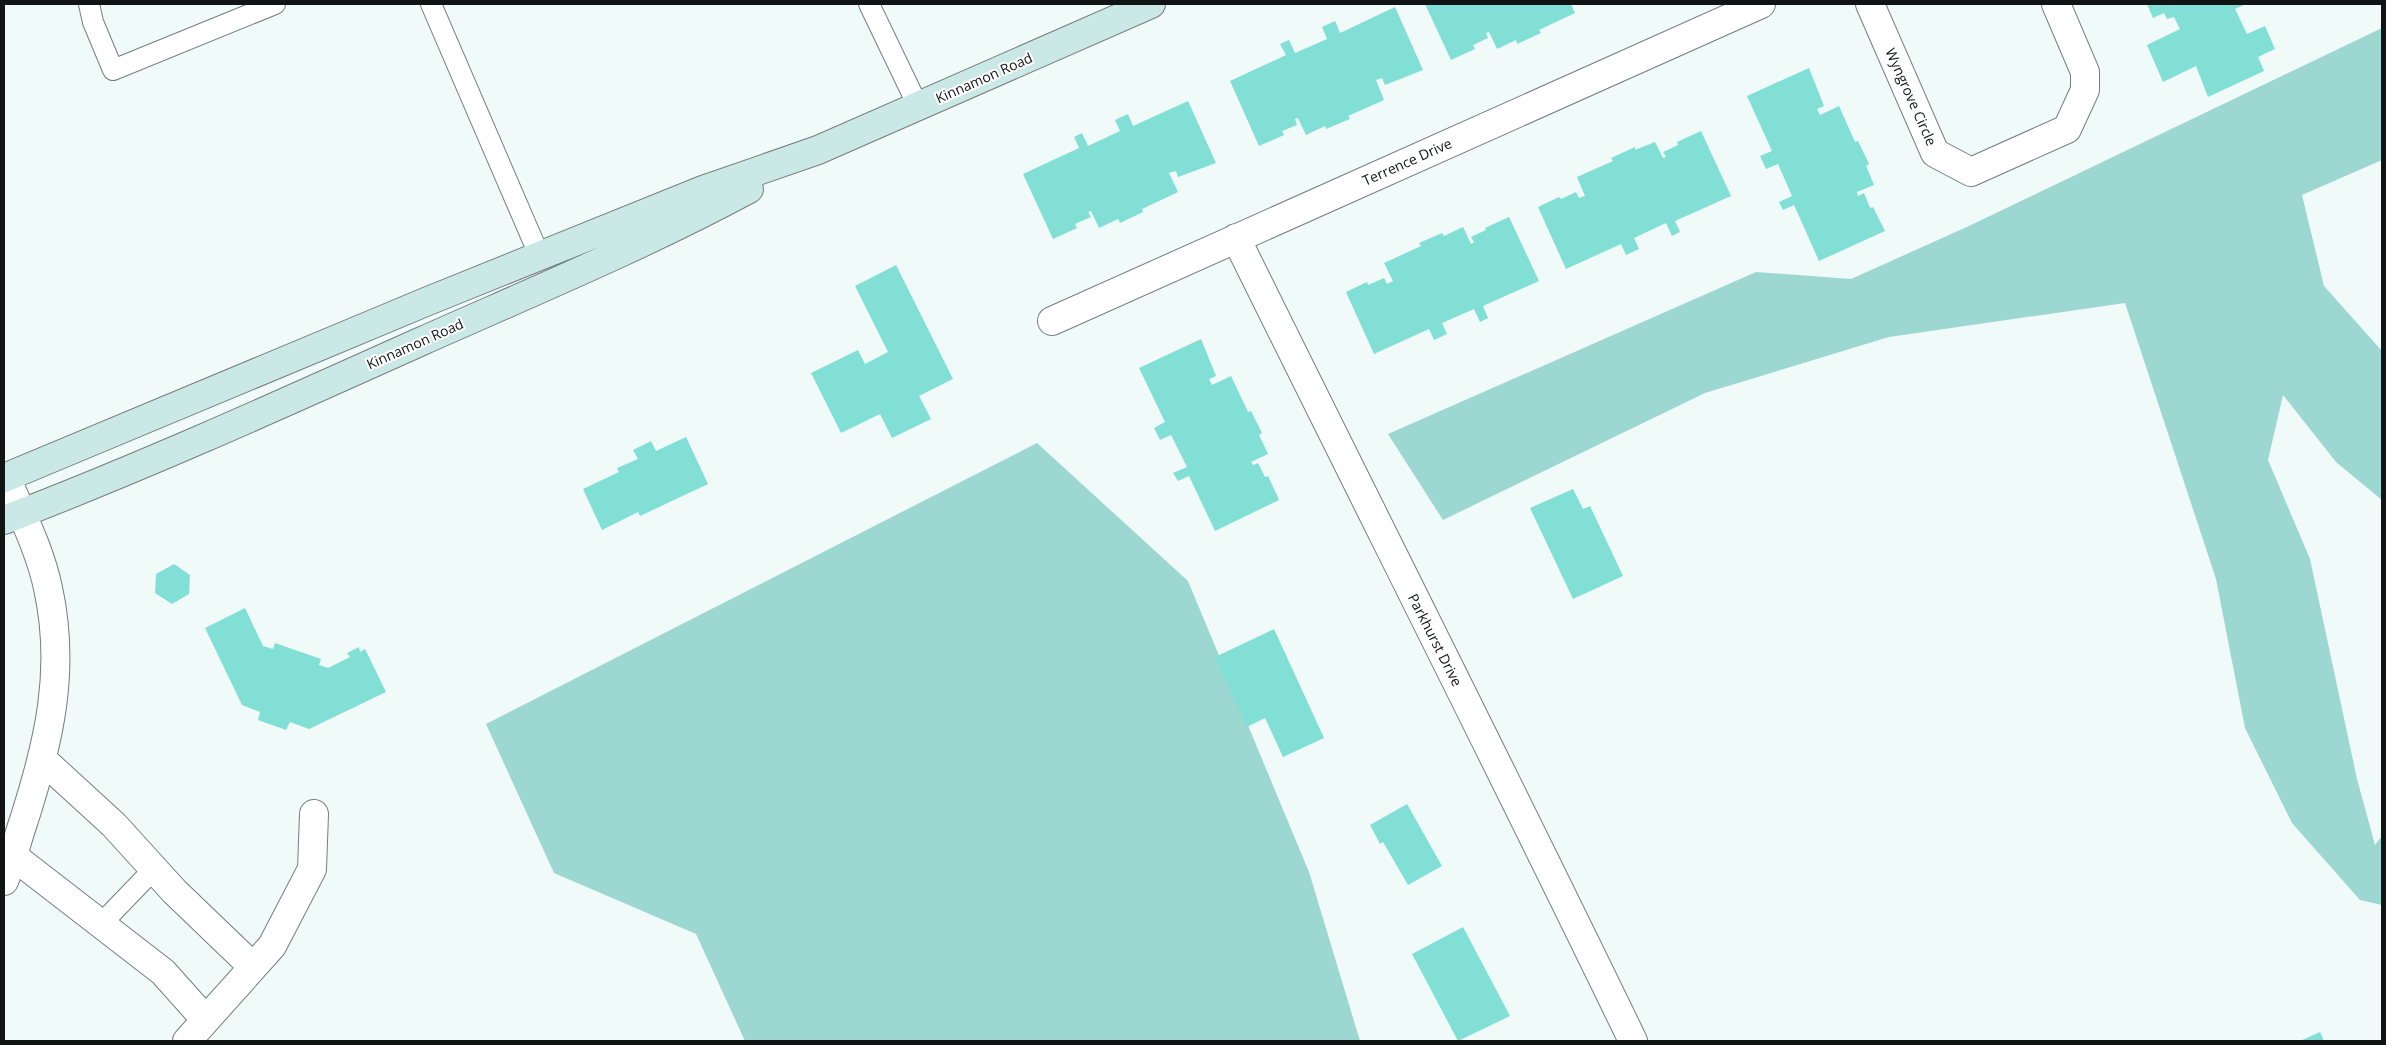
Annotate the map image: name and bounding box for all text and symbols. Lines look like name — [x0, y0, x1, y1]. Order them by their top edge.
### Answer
street label: Wyngrove Circle — [1881, 45, 1942, 149]
street label: Kinnamon Road — [932, 48, 1035, 107]
street label: Terrence Drive — [1359, 133, 1455, 190]
street label: Kinnamon Road — [363, 314, 466, 373]
street label: Parkhurst Drive — [1404, 590, 1467, 690]

